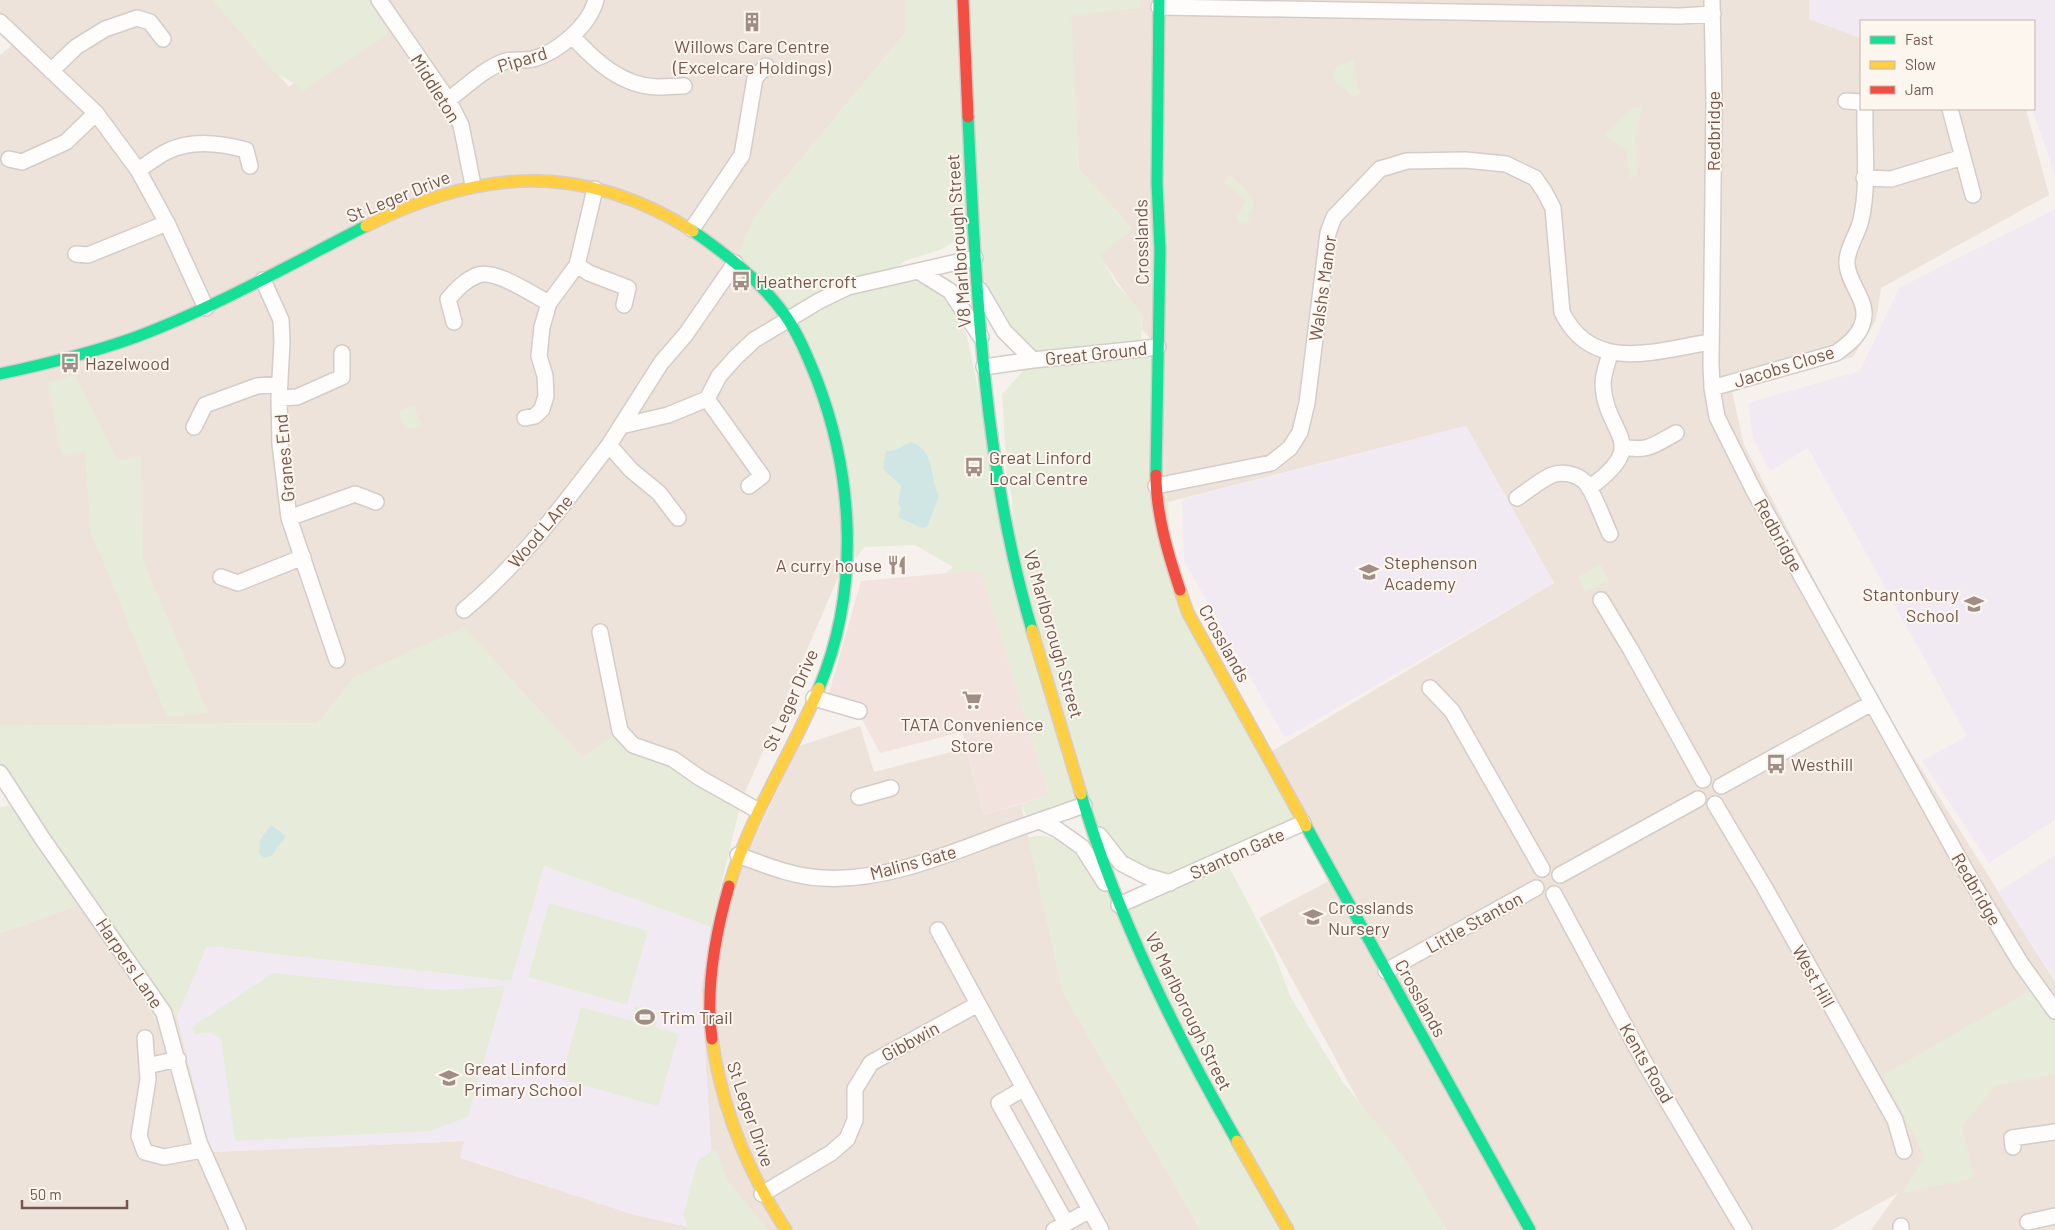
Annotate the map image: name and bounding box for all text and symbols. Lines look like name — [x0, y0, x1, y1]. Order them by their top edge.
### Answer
building icon: Willows Care Centre (Excelcare Holdings) — [741, 11, 763, 33]
legend — [1860, 20, 2035, 110]
text: Fast — [1905, 30, 1933, 48]
place label: Willows Care Centre (Excelcare Holdings) — [672, 35, 831, 78]
street label: Pipard — [495, 41, 549, 77]
street label: Middleton — [406, 50, 466, 126]
text: Slow — [1905, 55, 1936, 73]
text: Jam — [1905, 80, 1934, 98]
street label: Redbridge — [1702, 91, 1724, 171]
street label: V8 Marlborough Street — [941, 154, 975, 328]
street label: St Leger Drive — [343, 165, 453, 227]
street label: Crosslands — [1129, 199, 1153, 285]
street label: Walshs Manor — [1304, 233, 1340, 342]
bus stop icon: Heathercroft — [730, 270, 752, 292]
place label: Heathercroft — [756, 270, 857, 292]
street label: Great Ground — [1044, 337, 1148, 369]
street label: Jacobs Close — [1731, 340, 1837, 392]
bus stop icon: Hazelwood — [59, 352, 81, 374]
place label: Hazelwood — [85, 352, 170, 374]
street label: Granes End — [269, 413, 299, 503]
place label: Great Linford Local Centre — [989, 446, 1091, 489]
bus stop icon: Great Linford Local Centre — [963, 456, 985, 478]
street label: Wood LAne — [503, 490, 577, 572]
street label: Redbridge — [1750, 495, 1808, 575]
street label: V8 Marlborough Street — [1019, 547, 1089, 721]
place label: Stephenson Academy — [1384, 551, 1477, 594]
place label: A curry house — [776, 554, 882, 576]
restaurant icon: A curry house — [886, 554, 908, 576]
school or university icon: Stephenson Academy — [1358, 561, 1380, 583]
place label: Stantonbury School — [1862, 583, 1959, 626]
school or university icon: Stantonbury School — [1963, 593, 1985, 615]
street label: Crosslands — [1195, 600, 1255, 686]
street label: St Leger Drive — [758, 645, 822, 755]
supermarket icon: TATA Convenience Store — [961, 689, 983, 711]
place label: TATA Convenience Store — [900, 713, 1044, 756]
bus stop icon: Westhill — [1765, 753, 1787, 775]
place label: Westhill — [1791, 753, 1853, 775]
street label: Stanton Gate — [1186, 822, 1288, 884]
street label: Malins Gate — [867, 840, 959, 884]
street label: Redbridge — [1947, 849, 2007, 929]
street label: Little Stanton — [1422, 886, 1526, 958]
place label: Crosslands Nursery — [1328, 896, 1414, 939]
school or university icon: Crosslands Nursery — [1302, 906, 1324, 928]
street label: Harpers Lane — [92, 914, 168, 1012]
street label: V8 Marlborough Street — [1141, 928, 1237, 1094]
street label: West Hill — [1788, 941, 1840, 1011]
street label: Crosslands — [1391, 955, 1451, 1041]
sports icon: Trim Trail — [634, 1006, 656, 1028]
place label: Trim Trail — [660, 1006, 733, 1028]
street label: Gibbwin — [877, 1016, 943, 1066]
street label: Kents Road — [1615, 1019, 1679, 1107]
place label: Great Linford Primary School — [464, 1057, 582, 1100]
street label: St Leger Drive — [723, 1058, 779, 1170]
school or university icon: Great Linford Primary School — [438, 1067, 460, 1089]
scale bar — [22, 1178, 128, 1210]
text: 50 m — [30, 1185, 62, 1203]

